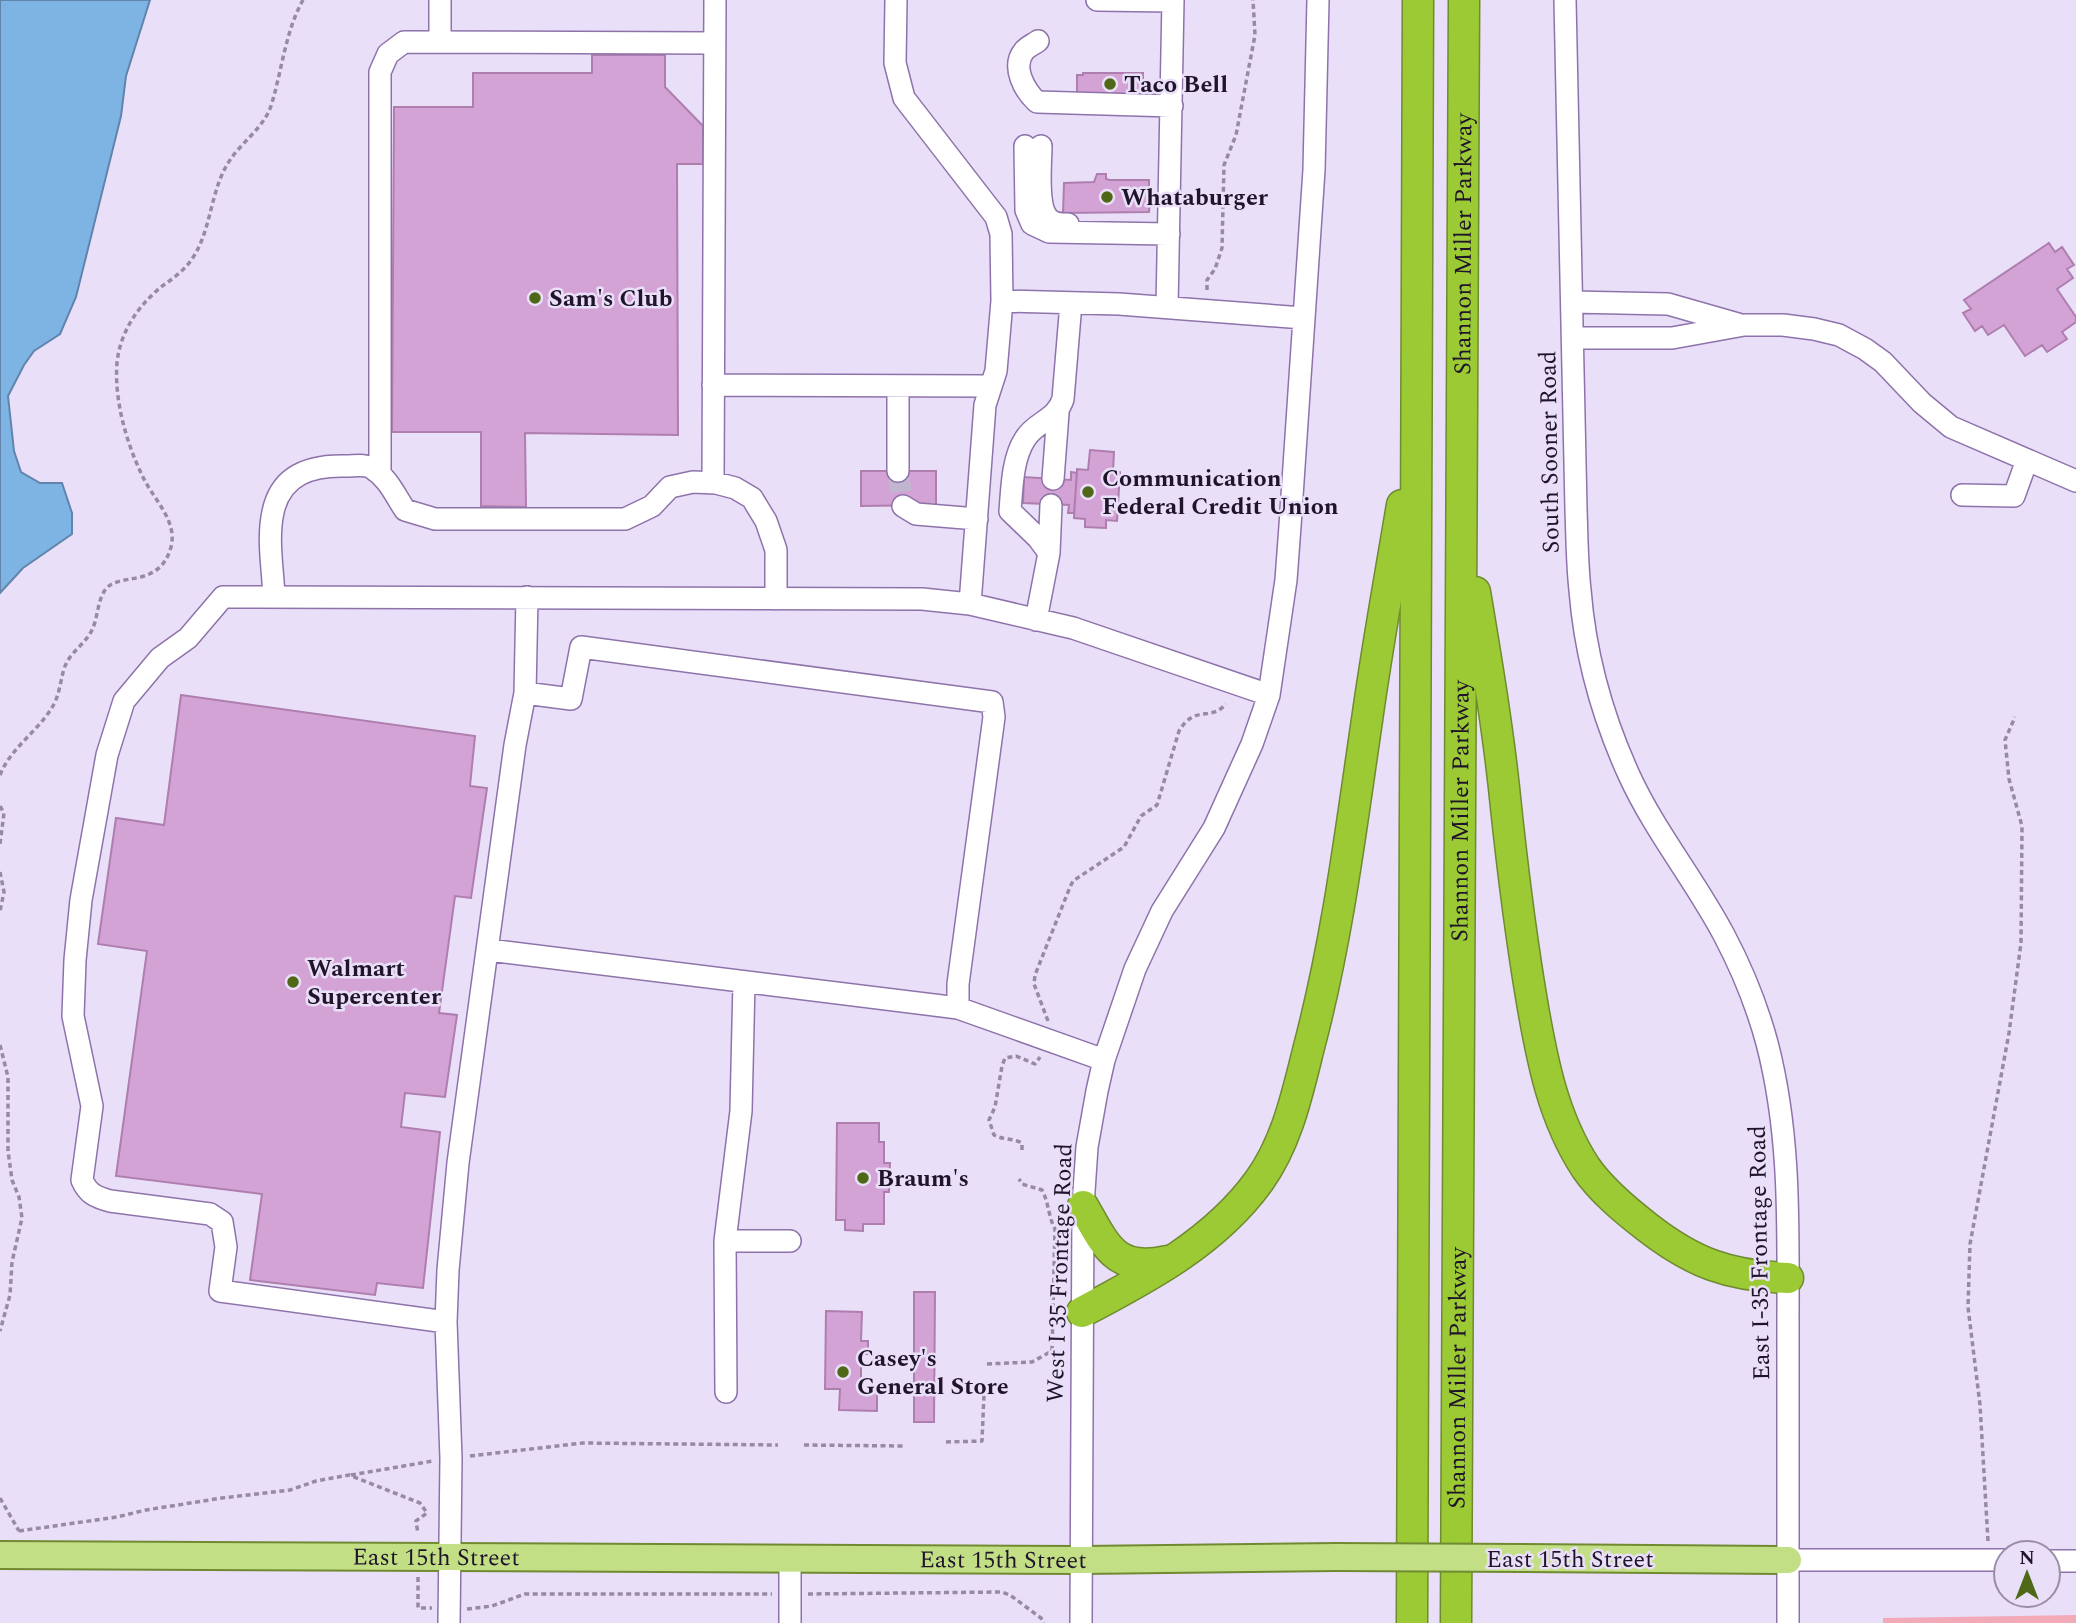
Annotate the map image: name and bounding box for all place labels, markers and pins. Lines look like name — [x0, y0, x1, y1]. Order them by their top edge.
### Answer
place label: Taco Bell — [1124, 67, 1228, 103]
marker: Taco Bell — [1102, 76, 1118, 92]
place label: Whataburger — [1121, 180, 1269, 216]
marker: Whataburger — [1099, 189, 1115, 205]
place label: Sam's Club — [549, 281, 672, 317]
marker: Sam's Club — [527, 290, 543, 306]
place label: Communication Federal Credit Union — [1102, 461, 1339, 525]
marker: Communication Federal Credit Union — [1080, 484, 1096, 500]
place label: Walmart Supercenter — [307, 951, 442, 1015]
marker: Walmart Supercenter — [285, 974, 301, 990]
place label: Braum's — [877, 1161, 969, 1197]
marker: Braum's — [855, 1170, 871, 1186]
place label: Casey's General Store — [857, 1341, 1009, 1405]
marker: Casey's General Store — [835, 1364, 851, 1380]

